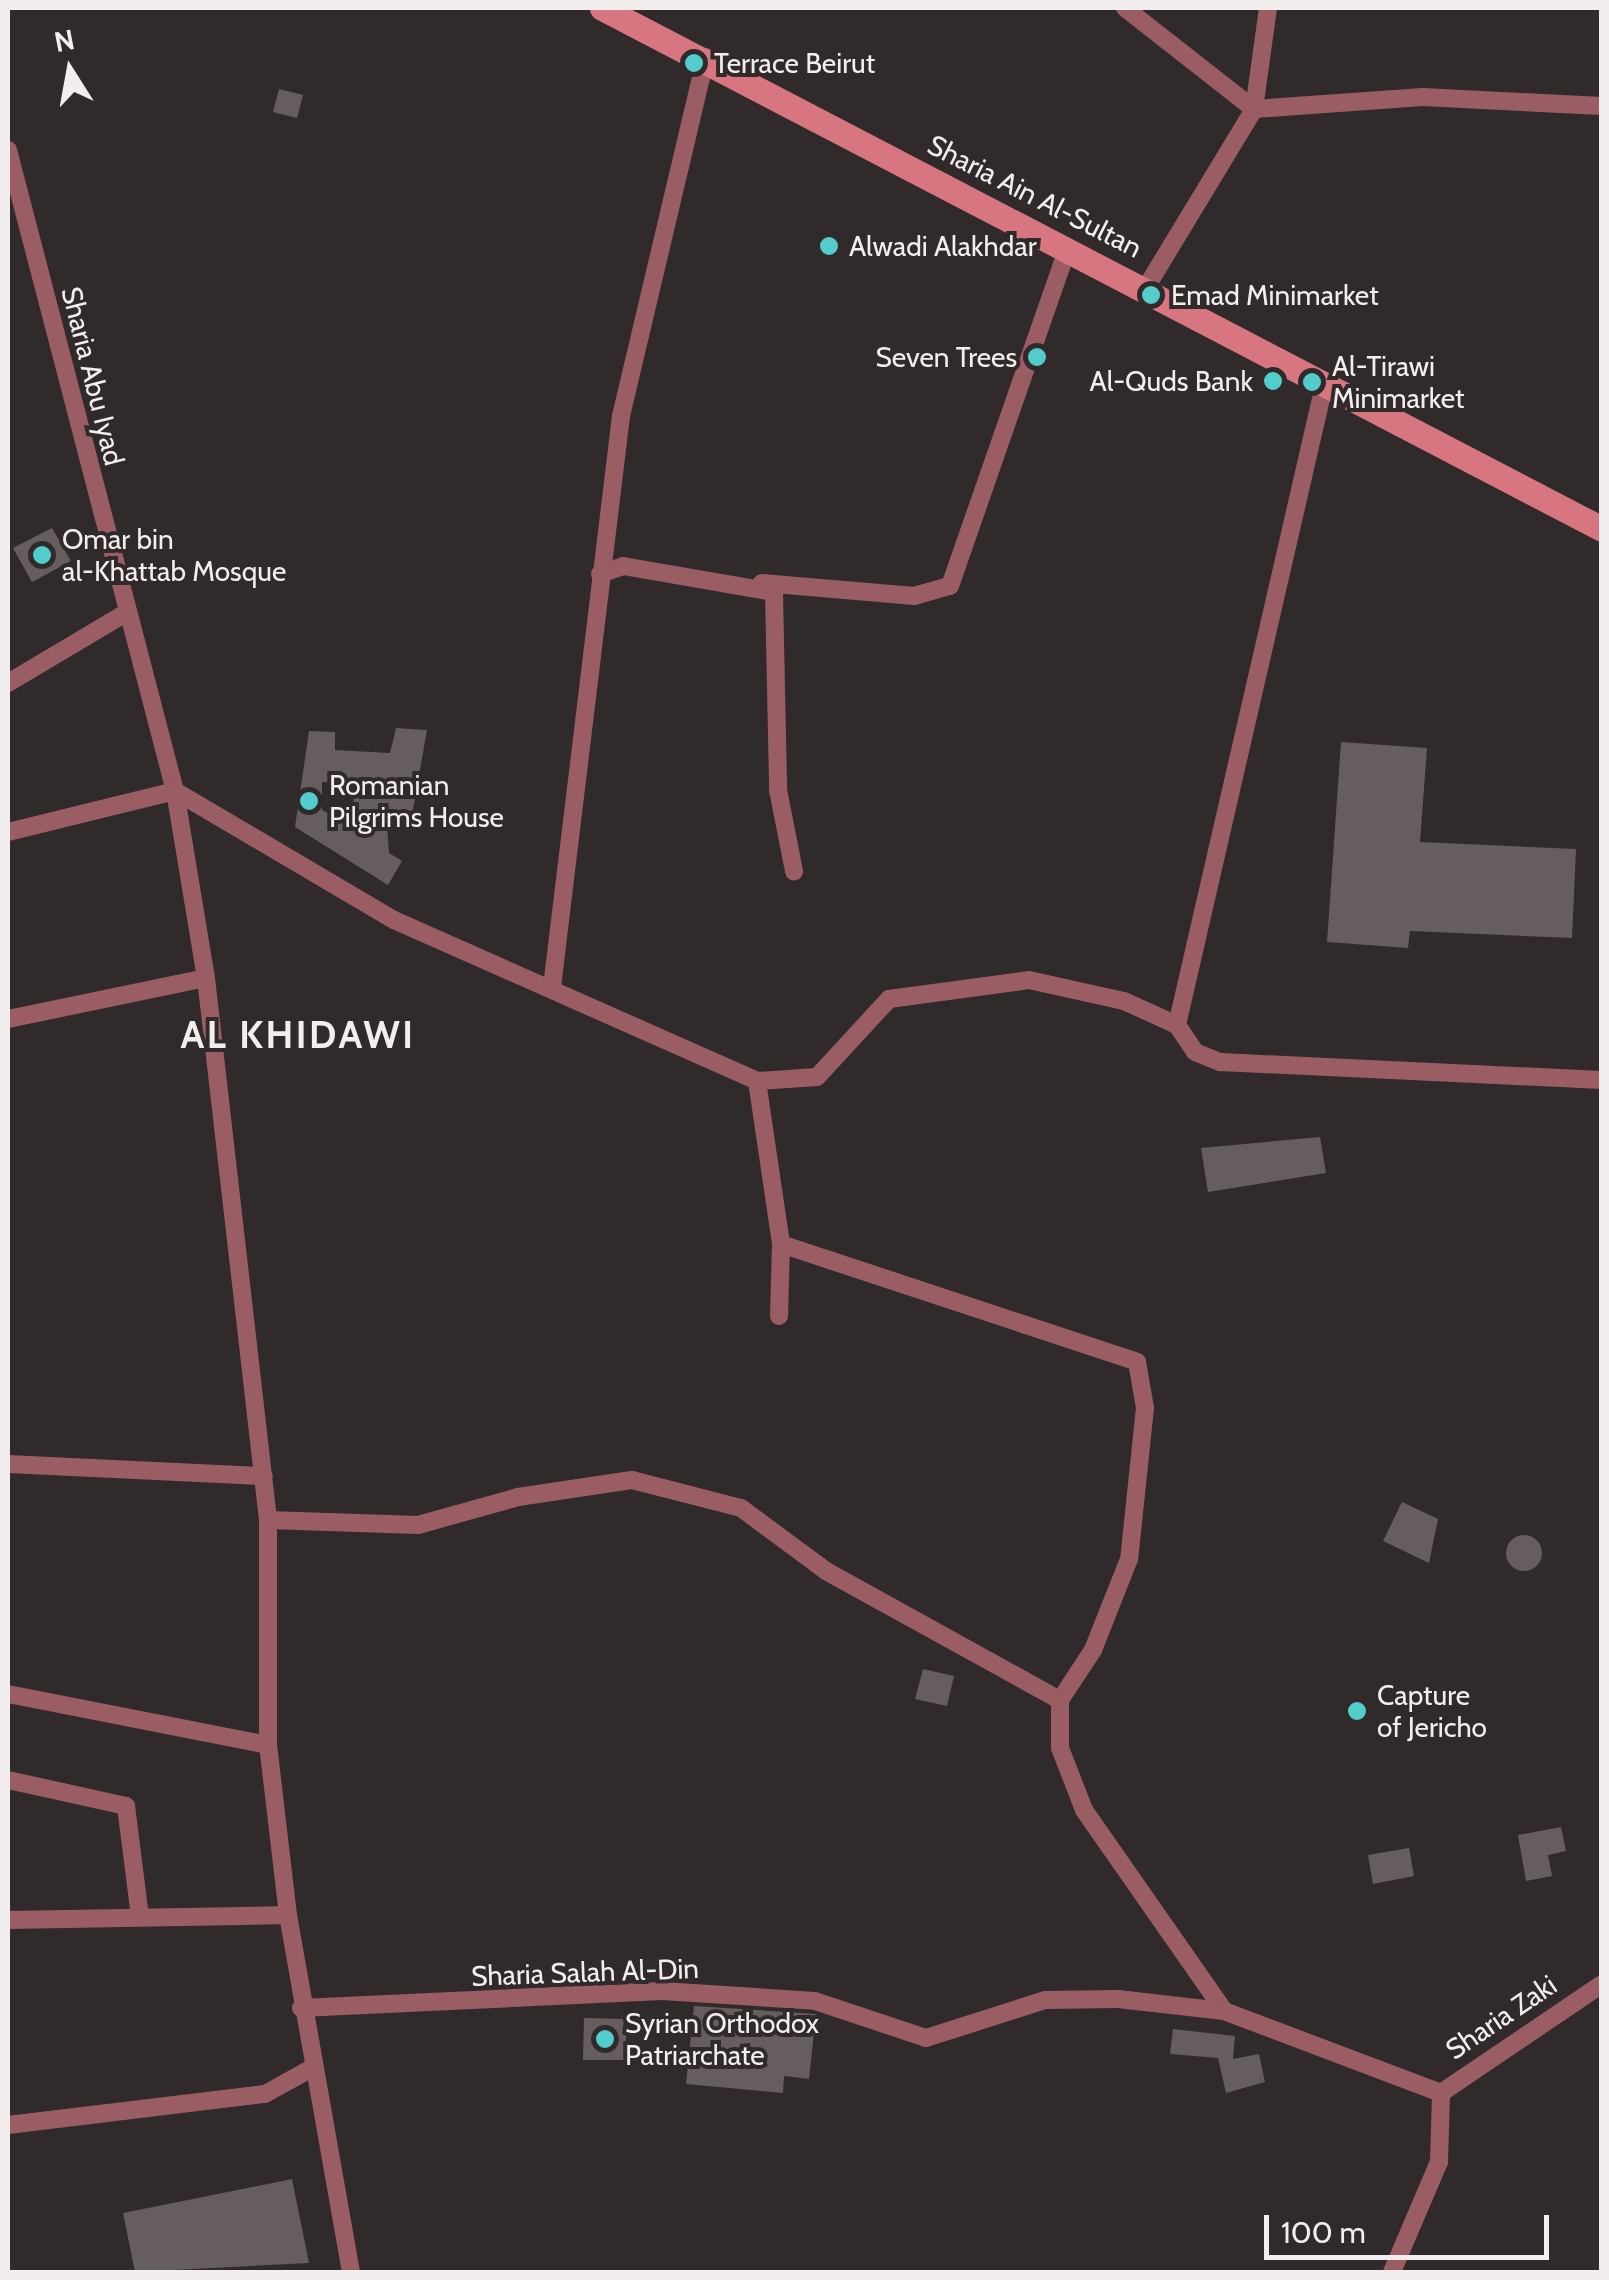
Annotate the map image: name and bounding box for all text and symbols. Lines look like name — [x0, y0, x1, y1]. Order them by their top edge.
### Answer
north arrow — [20, 20, 120, 120]
text: N — [51, 22, 77, 59]
place label: Terrace Beirut — [714, 46, 875, 80]
marker: Terrace Beirut — [683, 52, 705, 74]
street label: Sharia Ain Al-Sultan — [922, 128, 1148, 264]
place label: Alwadi Alakhdar — [849, 229, 1037, 263]
marker: Alwadi Alakhdar — [818, 235, 840, 257]
place label: Emad Minimarket — [1171, 278, 1379, 312]
street label: Sharia Abu Iyad — [55, 283, 131, 469]
marker: Emad Minimarket — [1140, 284, 1162, 306]
place label: Seven Trees — [875, 340, 1017, 374]
marker: Seven Trees — [1026, 346, 1048, 368]
place label: Al-Tirawi Minimarket — [1332, 349, 1465, 415]
place label: Al-Quds Bank — [1090, 364, 1253, 398]
marker: Al-Quds Bank — [1262, 370, 1284, 392]
marker: Al-Tirawi Minimarket — [1301, 371, 1323, 393]
place label: Omar bin al-Khattab Mosque — [62, 522, 286, 588]
marker: Omar bin al-Khattab Mosque — [31, 544, 53, 566]
place label: Romanian Pilgrims House — [329, 768, 504, 834]
marker: Romanian Pilgrims House — [298, 790, 320, 812]
district label: AL KHIDAWI — [180, 1012, 416, 1058]
place label: Capture of Jericho — [1377, 1678, 1487, 1744]
marker: Capture of Jericho — [1346, 1700, 1368, 1722]
street label: Sharia Salah Al-Din — [471, 1951, 699, 1993]
street label: Sharia Zaki — [1439, 1968, 1563, 2066]
place label: Syrian Orthodox Patriarchate — [625, 2006, 819, 2072]
marker: Syrian Orthodox Patriarchate — [594, 2028, 616, 2050]
scale bar — [1269, 2195, 1554, 2257]
text: 100 m — [1281, 2214, 1366, 2251]

